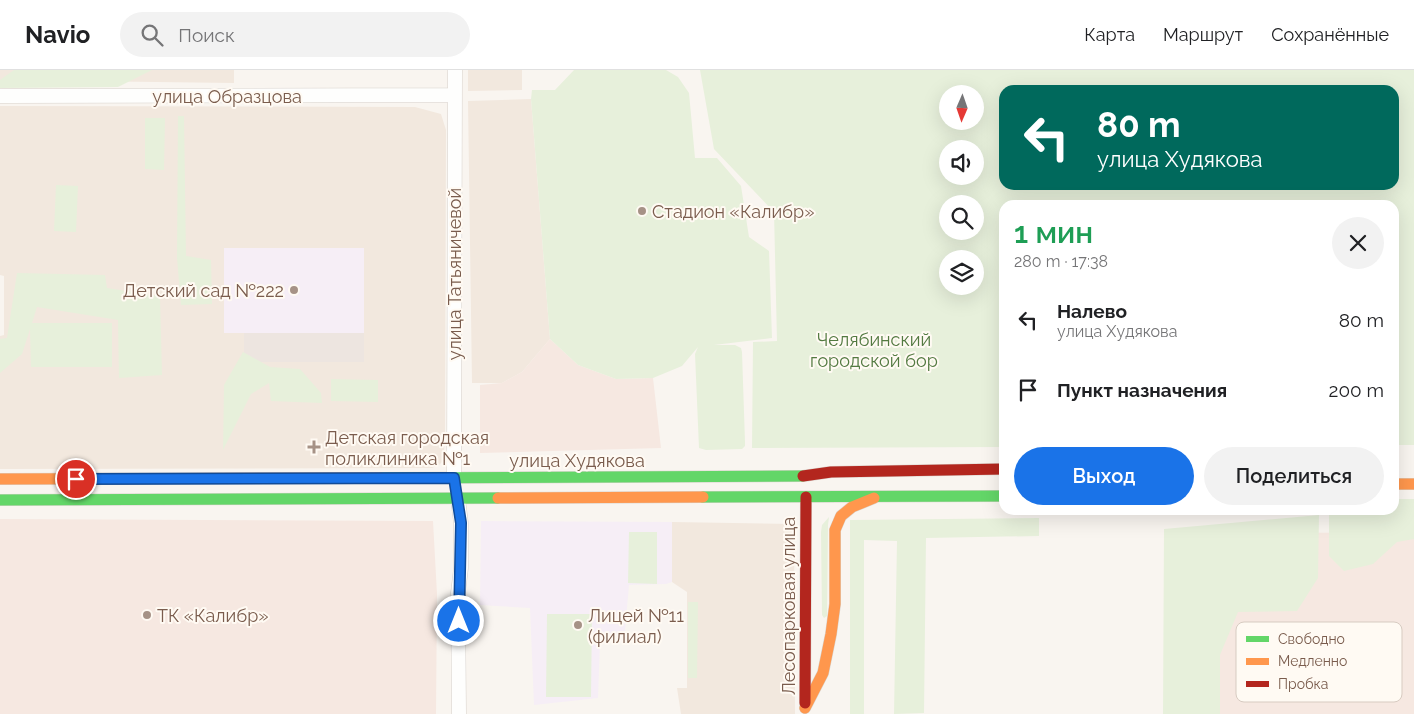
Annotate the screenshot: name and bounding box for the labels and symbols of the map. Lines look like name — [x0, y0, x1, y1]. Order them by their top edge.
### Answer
north arrow — [939, 85, 984, 130]
street label: улица Образцова — [152, 86, 302, 107]
street label: улица Татьяничевой — [444, 188, 465, 360]
place label: Стадион «Калибр» — [652, 201, 814, 222]
marker: Стадион «Калибр» — [636, 205, 648, 217]
place label: Детский сад №222 — [123, 280, 284, 301]
marker: Детский сад №222 — [288, 284, 300, 296]
park label: Челябинский городской бор — [810, 329, 938, 371]
place label: Детская городская поликлиника №1 — [325, 427, 489, 469]
marker: Детская городская поликлиника №1 — [307, 440, 321, 454]
street label: улица Худякова — [509, 450, 645, 471]
pin — [55, 458, 97, 500]
street label: Лесопарковая улица — [778, 517, 799, 695]
position arrow — [432, 594, 484, 646]
place label: ТК «Калибр» — [157, 605, 269, 626]
place label: Лицей №11 (филиал) — [588, 605, 684, 647]
marker: ТК «Калибр» — [141, 609, 153, 621]
marker: Лицей №11 (филиал) — [572, 619, 584, 631]
legend — [1236, 622, 1402, 702]
text: Свободно — [1278, 631, 1345, 647]
text: Медленно — [1278, 653, 1347, 669]
text: Пробка — [1278, 676, 1328, 692]

